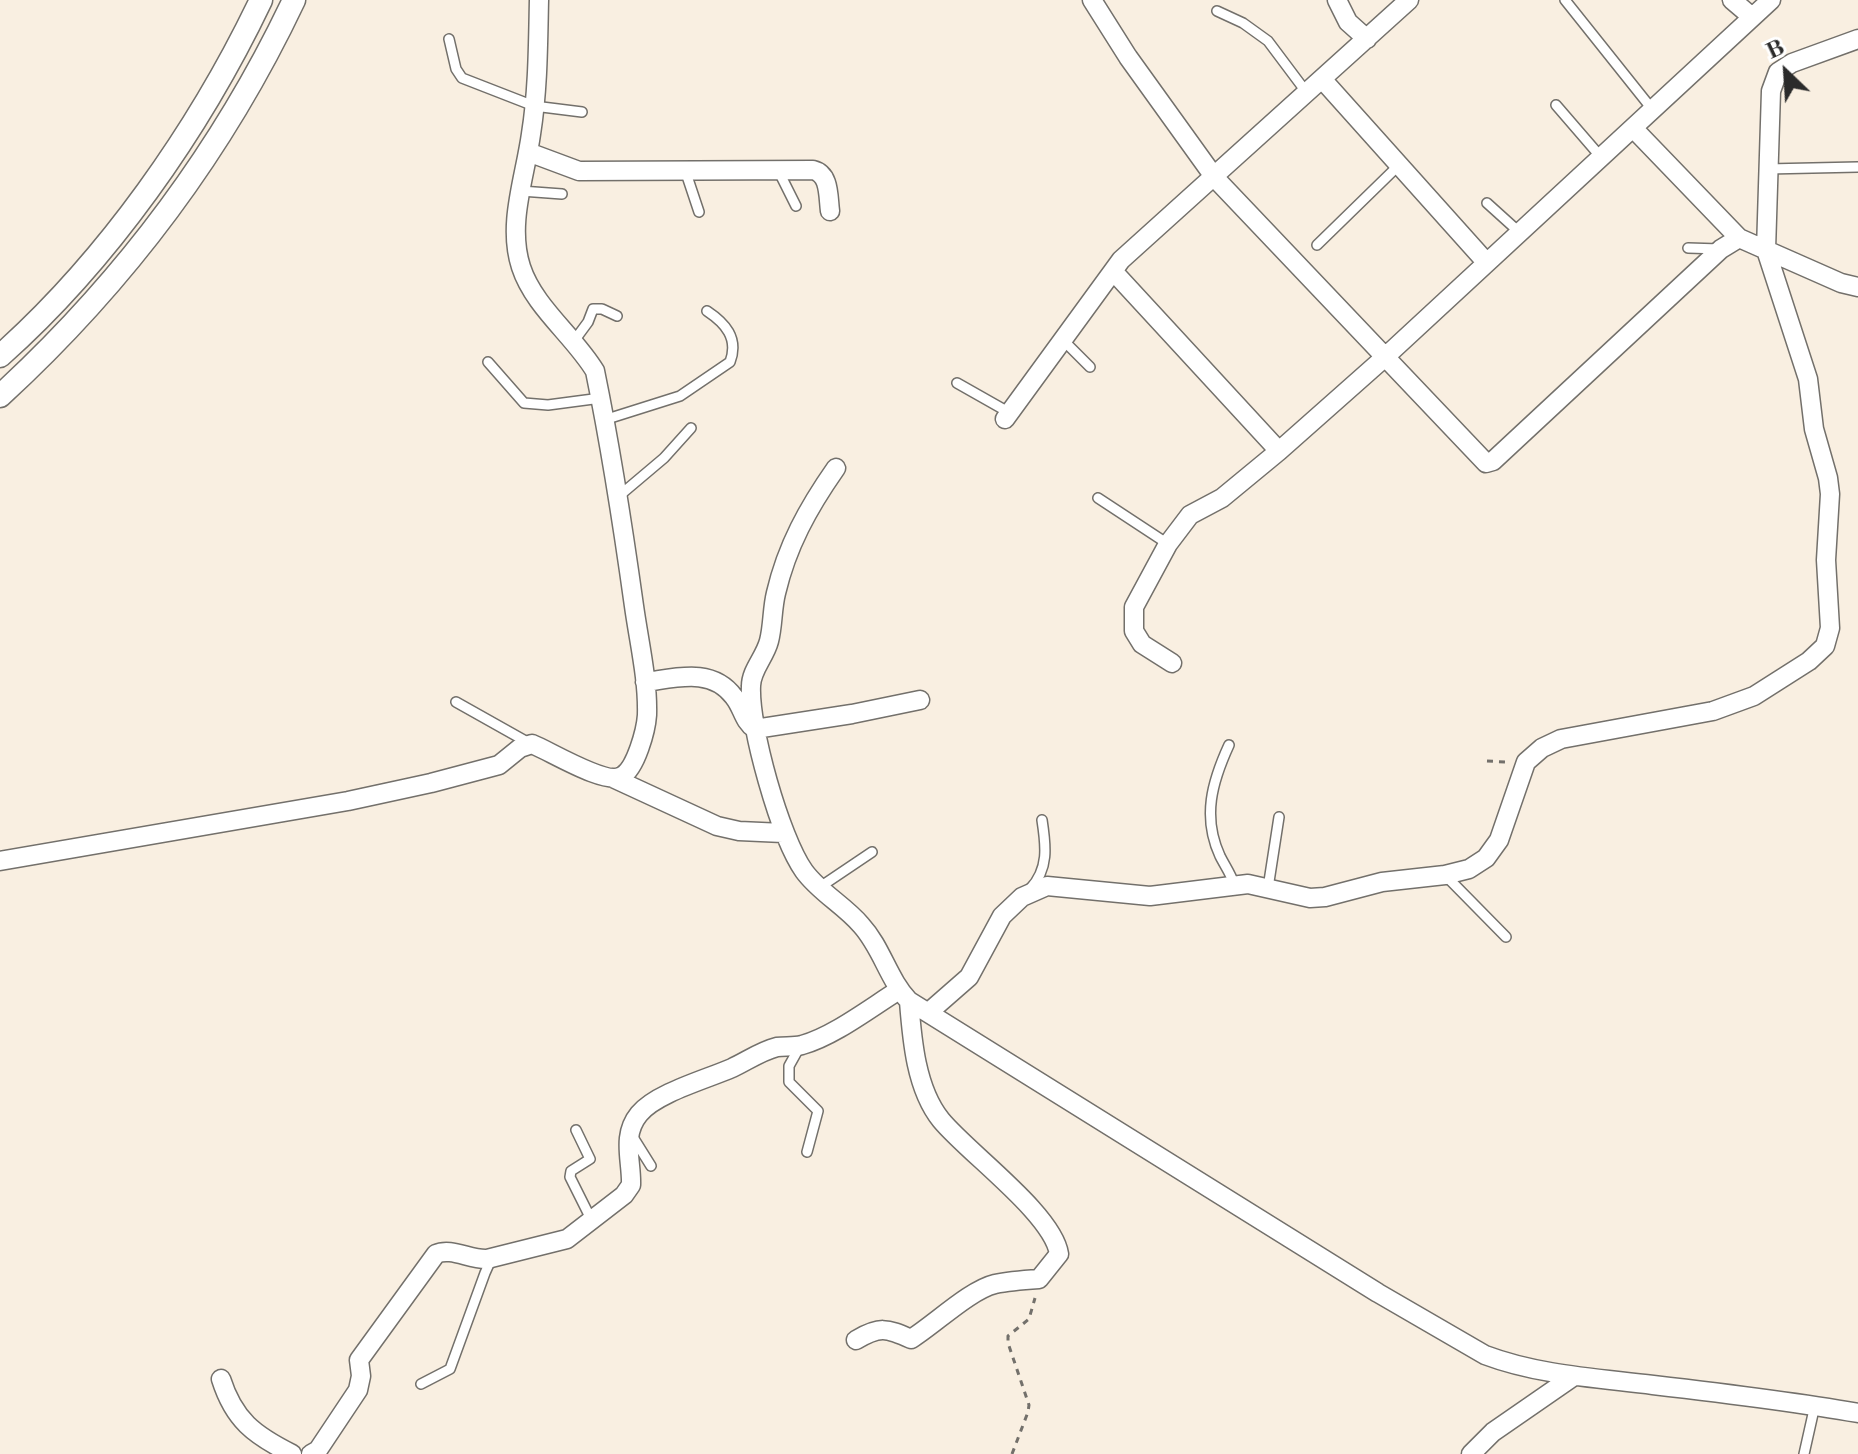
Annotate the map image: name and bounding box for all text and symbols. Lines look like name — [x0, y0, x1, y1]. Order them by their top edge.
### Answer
north arrow — [1746, 32, 1826, 112]
text: B — [1762, 34, 1789, 66]

